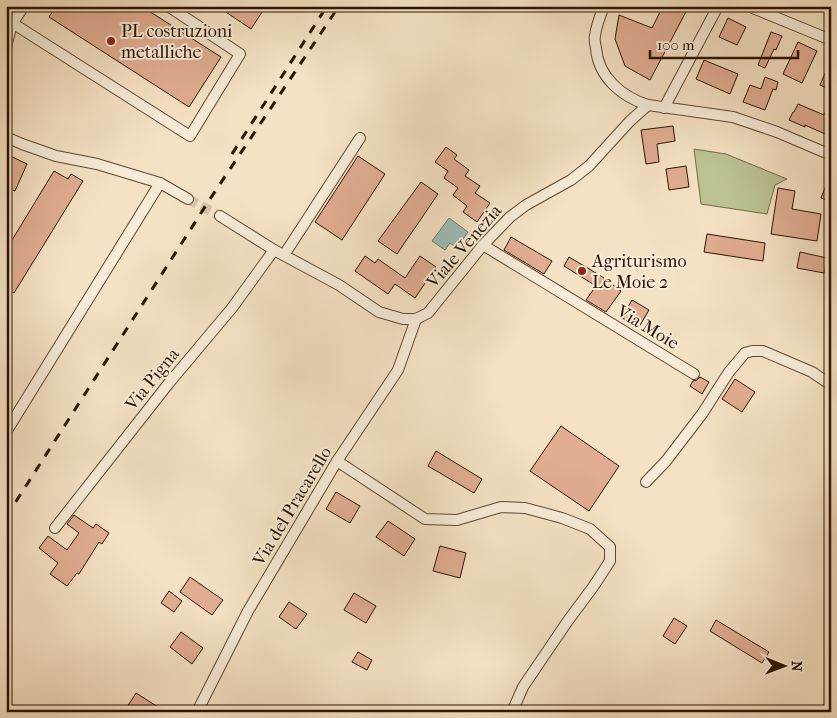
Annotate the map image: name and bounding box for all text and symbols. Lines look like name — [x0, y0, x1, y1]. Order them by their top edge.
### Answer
place label: PL costruzioni metalliche — [121, 21, 233, 63]
scale bar — [650, 28, 797, 60]
marker: PL costruzioni metalliche — [105, 35, 117, 47]
text: 100 m — [657, 36, 695, 54]
street label: Viale Venezia — [422, 200, 507, 293]
place label: Agriturismo Le Moie 2 — [591, 251, 687, 293]
marker: Agriturismo Le Moie 2 — [576, 265, 588, 277]
street label: Via Moie — [612, 300, 683, 354]
street label: Via Pigna — [120, 344, 184, 415]
street label: Via del Pracarello — [248, 443, 336, 570]
north arrow — [760, 640, 810, 690]
text: N — [788, 661, 805, 672]

